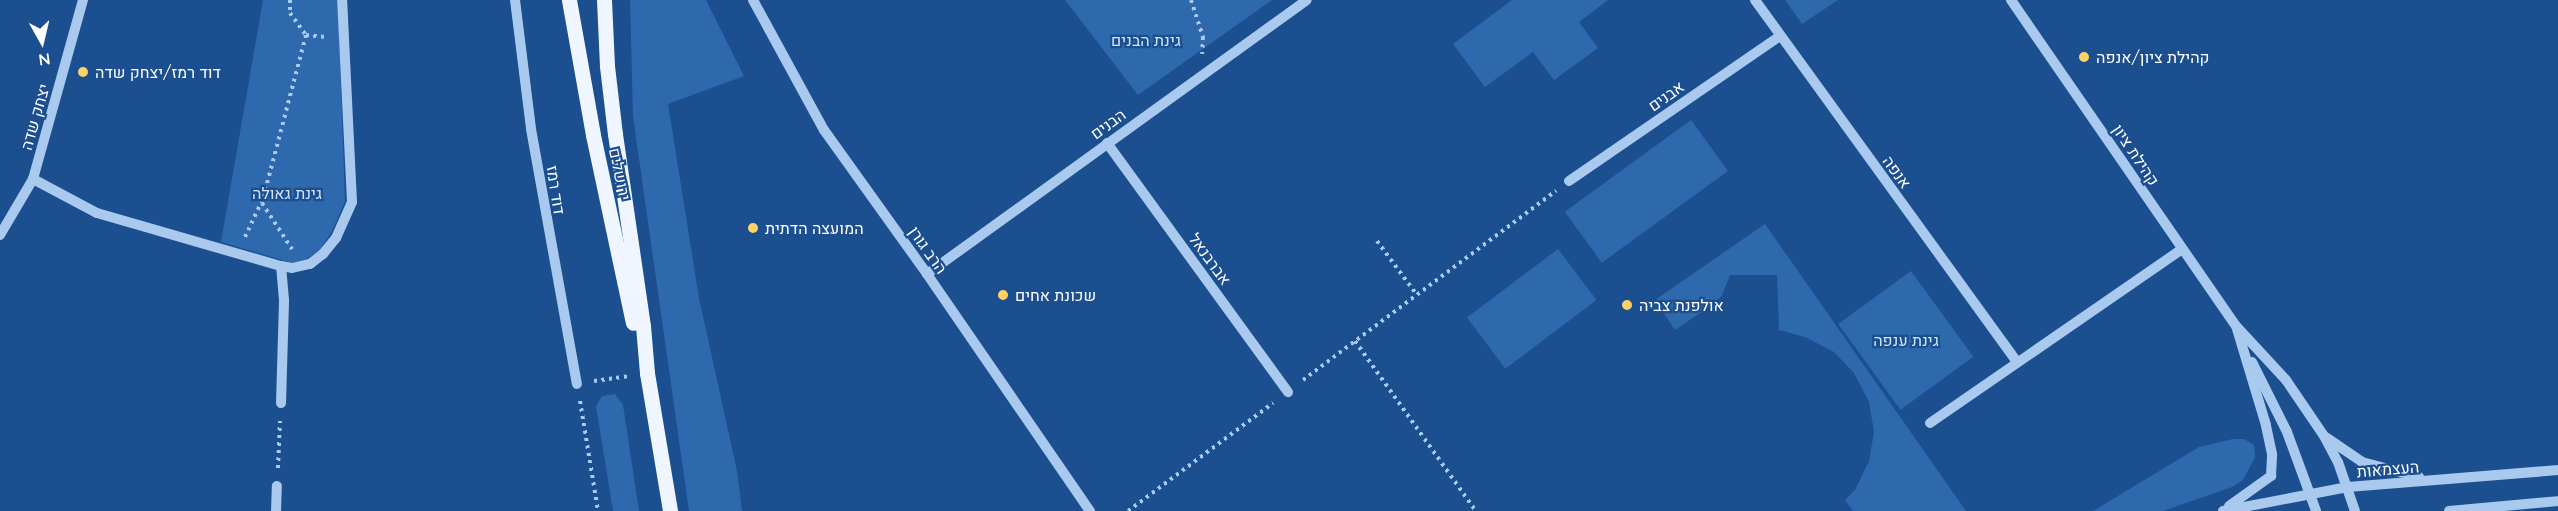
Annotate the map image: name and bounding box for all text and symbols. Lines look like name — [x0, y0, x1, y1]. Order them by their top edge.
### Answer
north arrow — [12, 12, 72, 72]
park label: גינת הבנים — [1111, 30, 1181, 50]
place label: קהילת ציון/אנפה — [2096, 47, 2210, 67]
text: N — [37, 49, 52, 71]
marker: קהילת ציון/אנפה — [2077, 50, 2091, 64]
place label: דוד רמז/יצחק שדה — [95, 62, 221, 82]
marker: דוד רמז/יצחק שדה — [76, 65, 90, 79]
street label: אבנים — [1644, 77, 1688, 115]
street label: יצחק שדה — [16, 82, 54, 152]
street label: הבנים — [1087, 105, 1129, 143]
street label: קהילת ציון — [2109, 121, 2163, 189]
street label: ירושלים — [605, 146, 635, 202]
street label: אנפה — [1879, 152, 1915, 192]
street label: דוד רמז — [543, 164, 569, 216]
park label: גינת גאולה — [252, 183, 322, 203]
place label: המועצה הדתית — [765, 218, 864, 238]
marker: המועצה הדתית — [746, 221, 760, 235]
street label: הרב גורן — [905, 223, 951, 277]
street label: אברבנאל — [1185, 229, 1235, 289]
place label: שכונת אחים — [1015, 285, 1096, 305]
marker: שכונת אחים — [996, 288, 1010, 302]
place label: אולפנת צביה — [1639, 295, 1724, 315]
marker: אולפנת צביה — [1620, 298, 1634, 312]
park label: גינת ענפה — [1873, 330, 1939, 350]
street label: העצמאות — [2356, 457, 2420, 481]

